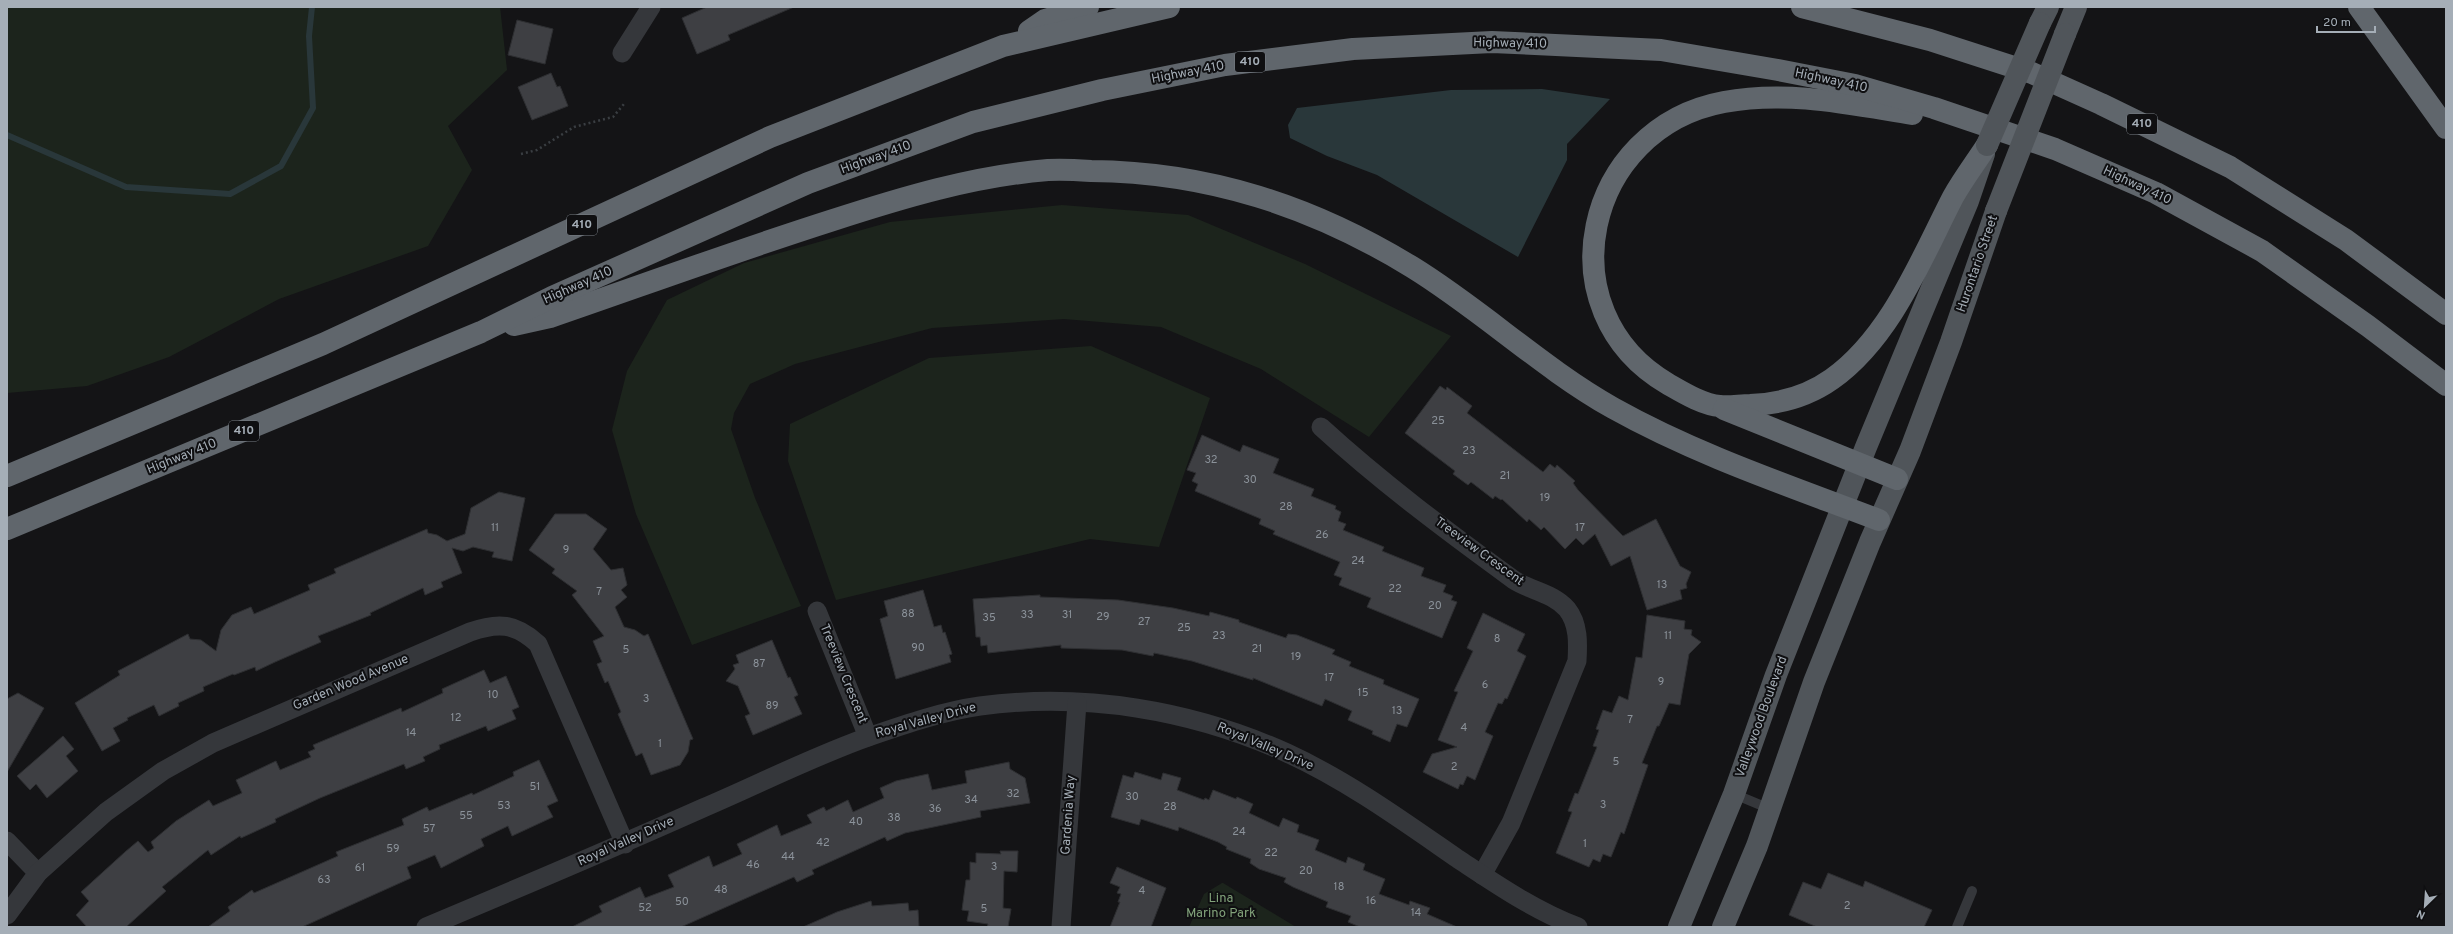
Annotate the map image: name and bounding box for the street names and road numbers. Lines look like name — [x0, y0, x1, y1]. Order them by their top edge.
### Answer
street label: Highway 410 — [1473, 35, 1547, 53]
road number: 410 — [1235, 52, 1265, 72]
street label: Highway 410 — [1150, 58, 1226, 88]
street label: Highway 410 — [1793, 65, 1869, 97]
road number: 410 — [2127, 114, 2157, 134]
street label: Highway 410 — [838, 138, 914, 178]
street label: Highway 410 — [2100, 163, 2174, 209]
street label: Hurontario Street — [1954, 213, 2002, 315]
road number: 410 — [567, 215, 597, 235]
street label: Highway 410 — [541, 264, 615, 308]
road number: 410 — [229, 421, 259, 441]
street label: Highway 410 — [145, 436, 219, 478]
street label: Treeview Crescent — [1431, 514, 1527, 590]
street label: Treeview Crescent — [816, 622, 870, 726]
street label: Garden Wood Avenue — [291, 651, 411, 715]
street label: Valleywood Boulevard — [1733, 654, 1791, 780]
street label: Royal Valley Drive — [874, 700, 978, 742]
street label: Royal Valley Drive — [1214, 719, 1316, 775]
street label: Gardenia Way — [1058, 775, 1080, 855]
street label: Royal Valley Drive — [575, 814, 677, 870]

